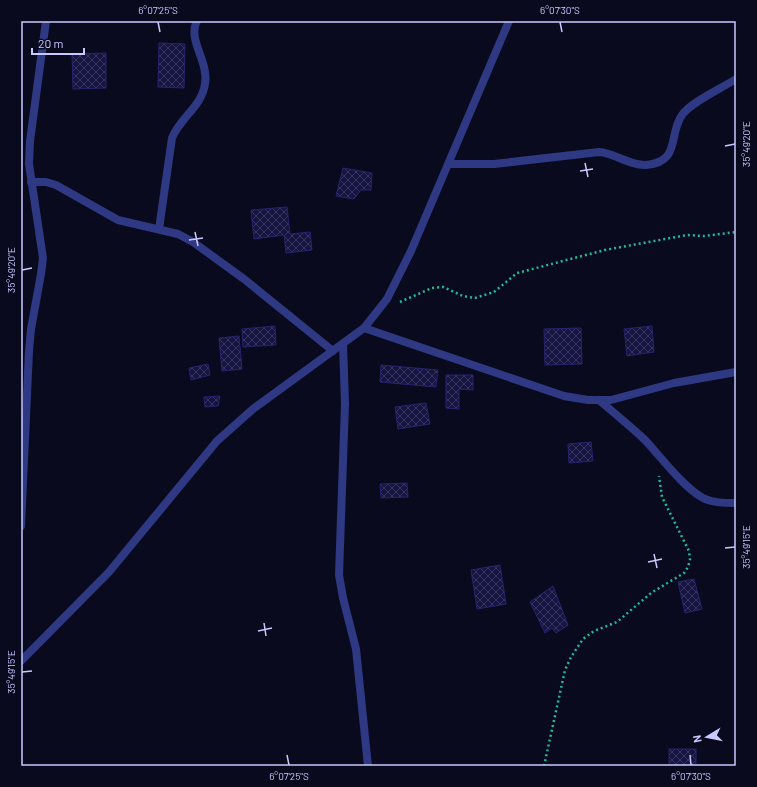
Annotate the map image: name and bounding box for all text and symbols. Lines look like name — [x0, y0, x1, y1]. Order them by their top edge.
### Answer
text: 6°07'25"S — [138, 4, 178, 16]
text: 6°07'30"S — [540, 4, 580, 16]
scale bar — [32, 30, 84, 56]
text: 20 m — [38, 36, 64, 50]
text: 35°49'20"E — [740, 121, 752, 167]
text: 35°49'20"E — [5, 247, 17, 293]
text: 35°49'15"E — [740, 525, 752, 569]
text: 35°49'15"E — [5, 650, 17, 694]
north arrow — [687, 717, 727, 757]
text: N — [690, 734, 704, 744]
text: 6°07'25"S — [269, 770, 309, 782]
text: 6°07'30"S — [671, 770, 711, 782]

